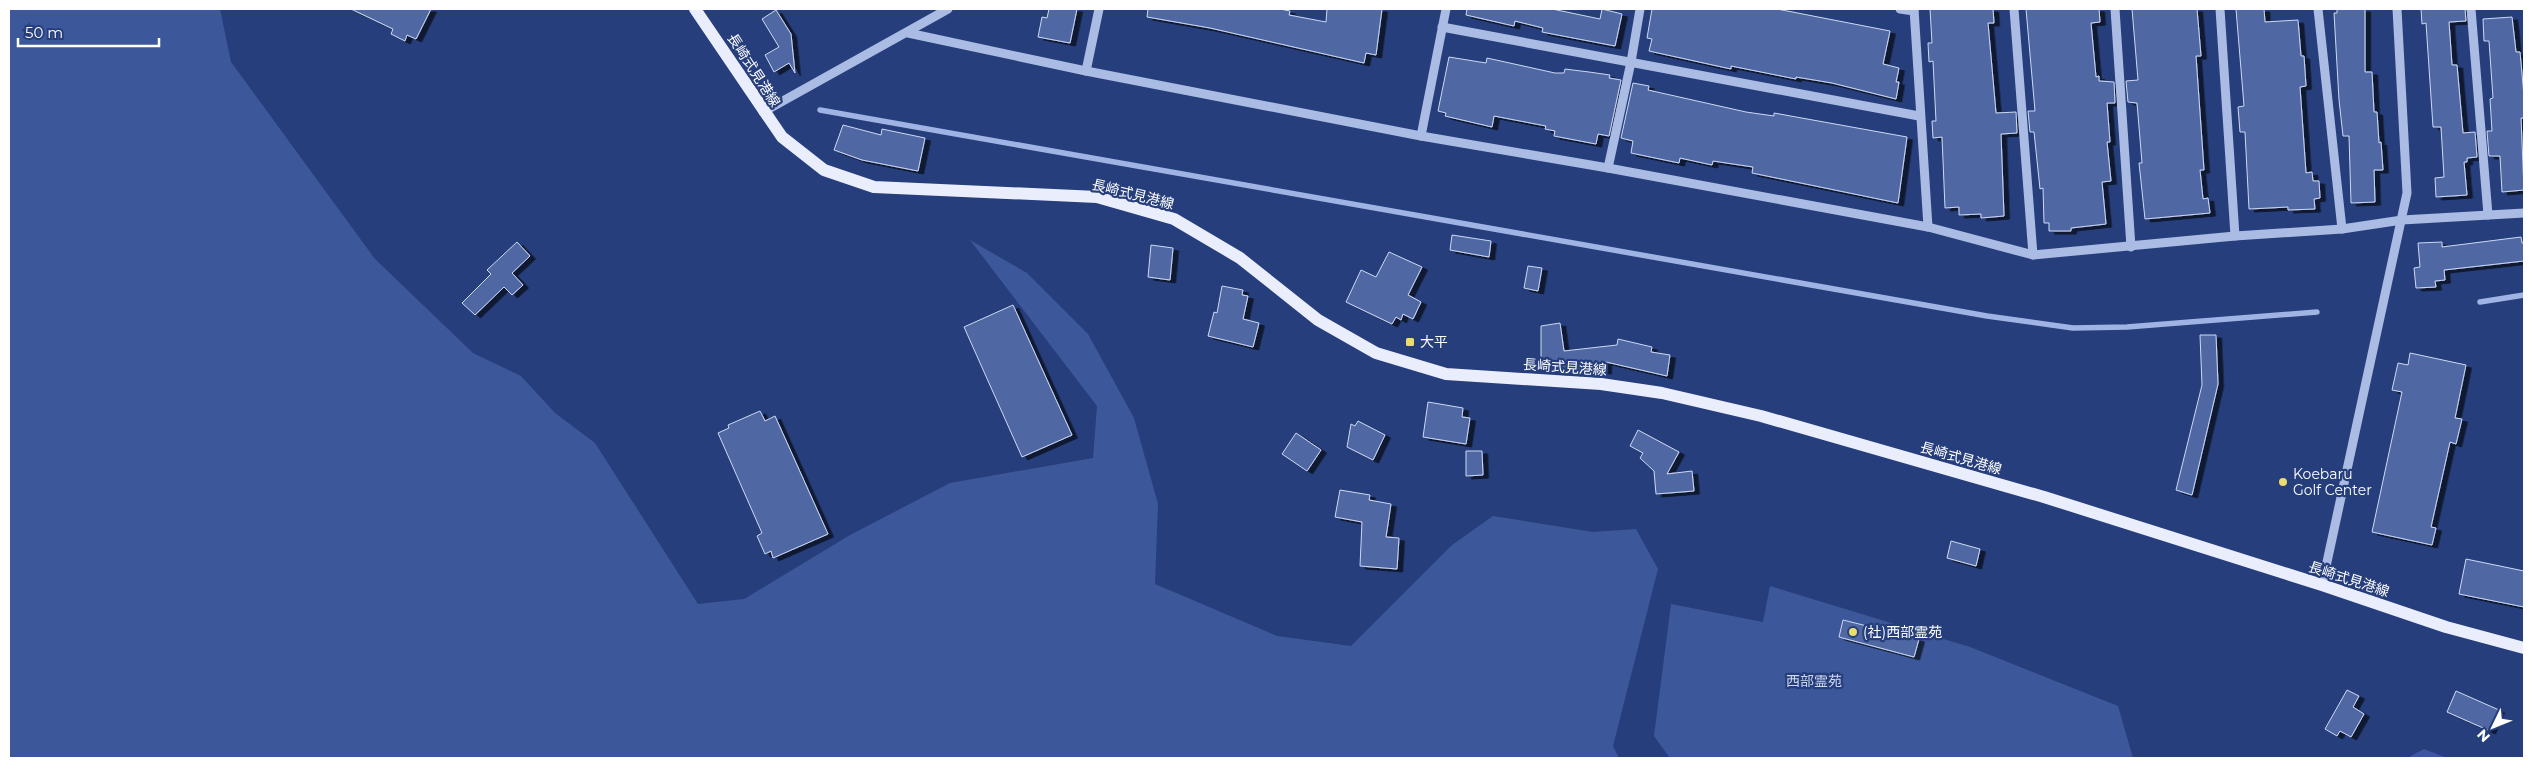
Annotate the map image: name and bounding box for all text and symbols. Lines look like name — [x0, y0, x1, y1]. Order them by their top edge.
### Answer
scale bar — [18, 15, 159, 47]
text: 50 m — [25, 23, 63, 42]
street label: 長崎式見港線 — [724, 30, 784, 110]
street label: 長崎式見港線 — [1090, 175, 1176, 213]
place label: 大平 — [1420, 333, 1448, 351]
marker: 大平 — [1404, 336, 1416, 348]
street label: 長崎式見港線 — [1522, 355, 1608, 379]
street label: 長崎式見港線 — [1918, 438, 2004, 478]
place label: Koebaru Golf Center — [2293, 465, 2372, 499]
marker: Koebaru Golf Center — [2277, 476, 2289, 488]
street label: 長崎式見港線 — [2306, 557, 2392, 601]
place label: (社)西部霊苑 — [1863, 623, 1942, 641]
marker: (社)西部霊苑 — [1847, 626, 1859, 638]
park label: 西部霊苑 — [1786, 672, 1842, 690]
north arrow — [2468, 702, 2518, 752]
text: N — [2473, 726, 2494, 746]

